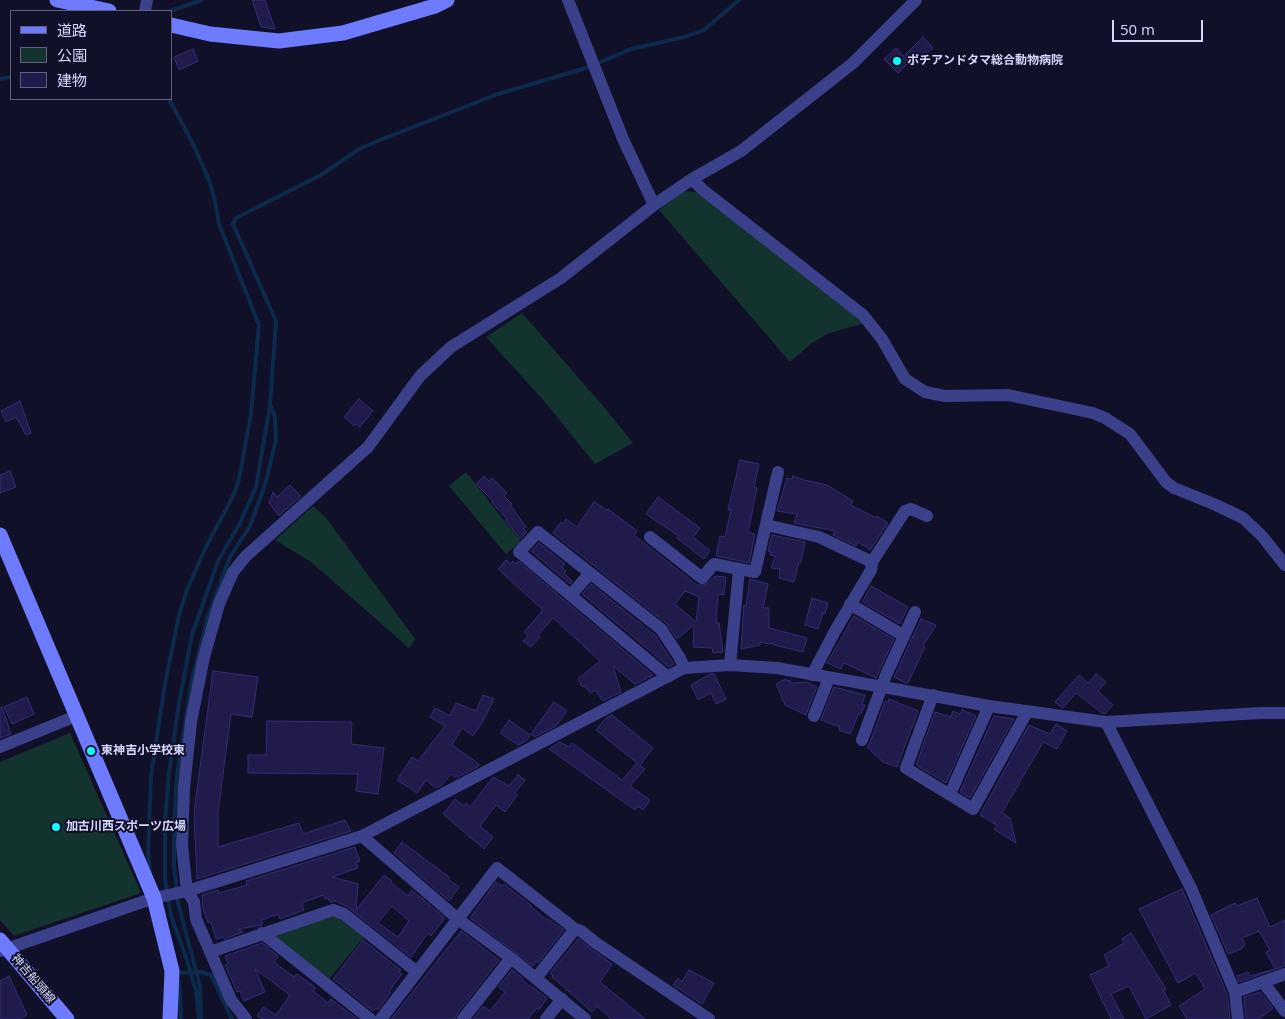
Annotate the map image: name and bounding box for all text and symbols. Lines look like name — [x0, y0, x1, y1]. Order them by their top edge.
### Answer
legend — [10, 10, 172, 100]
scale bar — [1115, 10, 1206, 42]
text: 50 m — [1120, 19, 1155, 39]
text: 道路 — [57, 20, 87, 40]
text: 公園 — [57, 45, 87, 65]
place label: ポチアンドタマ総合動物病院 — [907, 54, 1063, 68]
marker: ポチアンドタマ総合動物病院 — [891, 55, 903, 67]
text: 建物 — [57, 70, 87, 90]
place label: 東神吉小学校東 — [101, 744, 185, 758]
marker: 東神吉小学校東 — [85, 745, 97, 757]
place label: 加古川西スポーツ広場 — [66, 820, 186, 834]
marker: 加古川西スポーツ広場 — [50, 821, 62, 833]
street label: 神吉船頭線 — [8, 951, 58, 1007]

